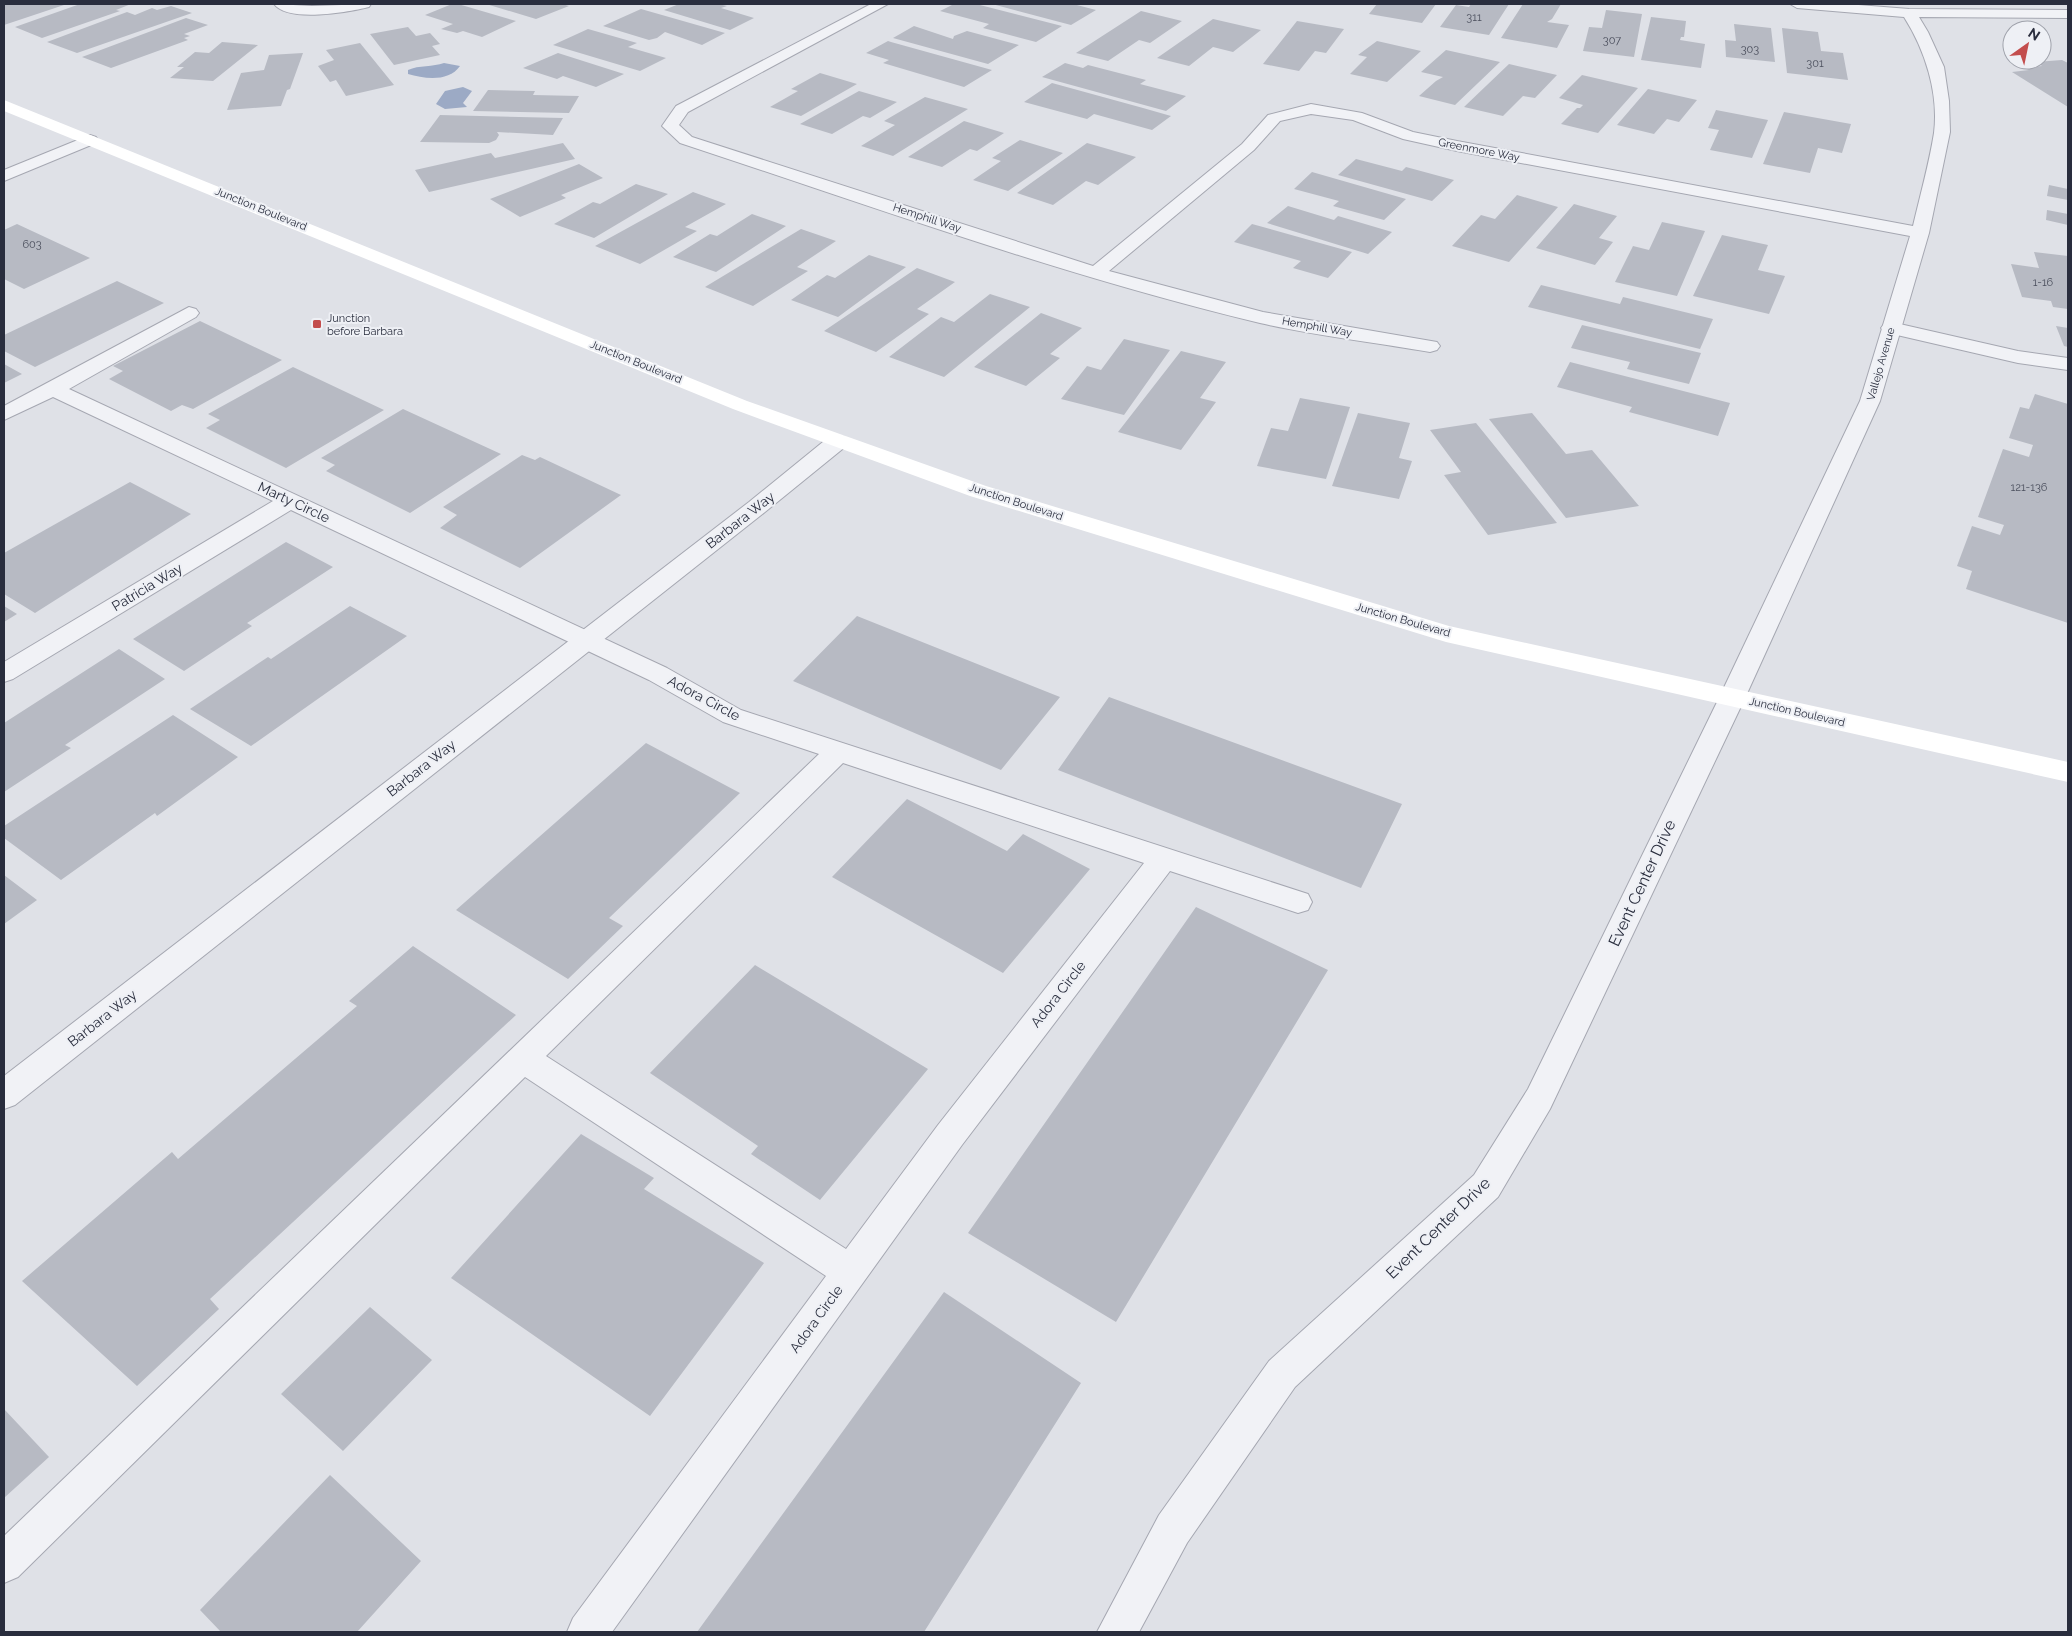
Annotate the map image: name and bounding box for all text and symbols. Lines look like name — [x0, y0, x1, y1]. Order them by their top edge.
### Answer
house number: 311 — [1466, 11, 1482, 24]
north arrow — [2002, 20, 2052, 70]
text: N — [2025, 24, 2043, 44]
house number: 307 — [1603, 34, 1621, 47]
house number: 303 — [1741, 43, 1759, 56]
house number: 301 — [1806, 57, 1824, 70]
street label: Greenmore Way — [1437, 136, 1521, 164]
street label: Junction Boulevard — [213, 185, 309, 233]
street label: Hemphill Way — [891, 201, 963, 235]
house number: 603 — [22, 238, 42, 251]
house number: 1-16 — [2033, 276, 2054, 289]
place label: Junction before Barbara — [327, 312, 403, 338]
street label: Hemphill Way — [1281, 314, 1353, 340]
marker: Junction before Barbara — [311, 318, 323, 330]
street label: Vallejo Avenue — [1864, 325, 1898, 402]
street label: Junction Boulevard — [588, 338, 684, 386]
street label: Marty Circle — [256, 478, 332, 526]
street label: Junction Boulevard — [967, 481, 1065, 523]
house number: 121-136 — [2011, 481, 2048, 494]
street label: Barbara Way — [703, 488, 778, 552]
street label: Patricia Way — [109, 560, 185, 614]
street label: Junction Boulevard — [1354, 600, 1452, 640]
street label: Adora Circle — [665, 672, 743, 724]
street label: Junction Boulevard — [1748, 695, 1846, 729]
street label: Barbara Way — [384, 736, 459, 800]
street label: Event Center Drive — [1604, 817, 1680, 949]
street label: Adora Circle — [1027, 958, 1089, 1030]
street label: Barbara Way — [65, 986, 140, 1050]
street label: Event Center Drive — [1382, 1173, 1494, 1283]
street label: Adora Circle — [786, 1282, 846, 1356]

